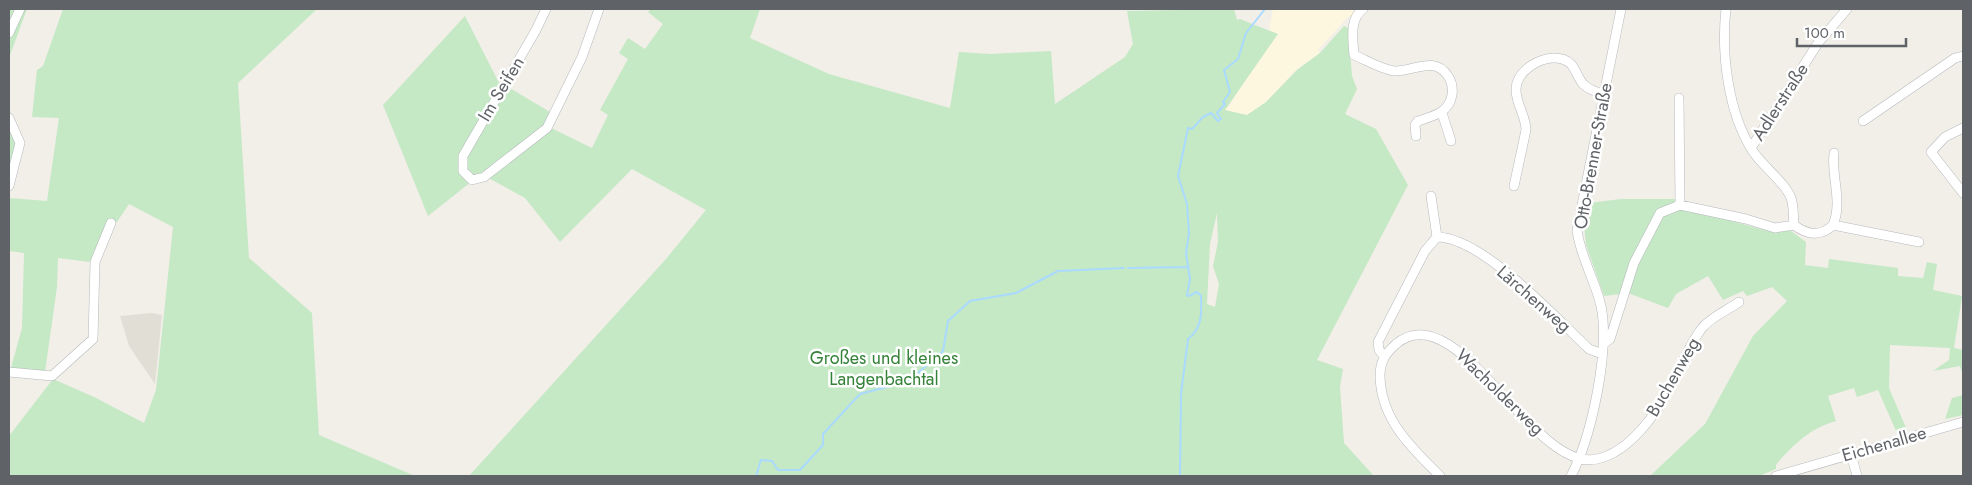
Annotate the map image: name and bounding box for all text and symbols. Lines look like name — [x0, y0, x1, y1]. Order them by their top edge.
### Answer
scale bar — [1797, 15, 1906, 47]
text: 100 m — [1804, 22, 1845, 44]
street label: Im Seifen — [471, 52, 531, 126]
street label: Adlerstraße — [1745, 58, 1815, 146]
street label: Otto-Brenner-Straße — [1567, 81, 1619, 231]
street label: Lärchenweg — [1491, 259, 1577, 339]
street label: Buchenweg — [1640, 333, 1706, 421]
street label: Wacholderweg — [1450, 343, 1550, 441]
park label: Großes und kleines Langenbachtal — [810, 345, 958, 392]
street label: Eichenallee — [1839, 420, 1929, 468]

